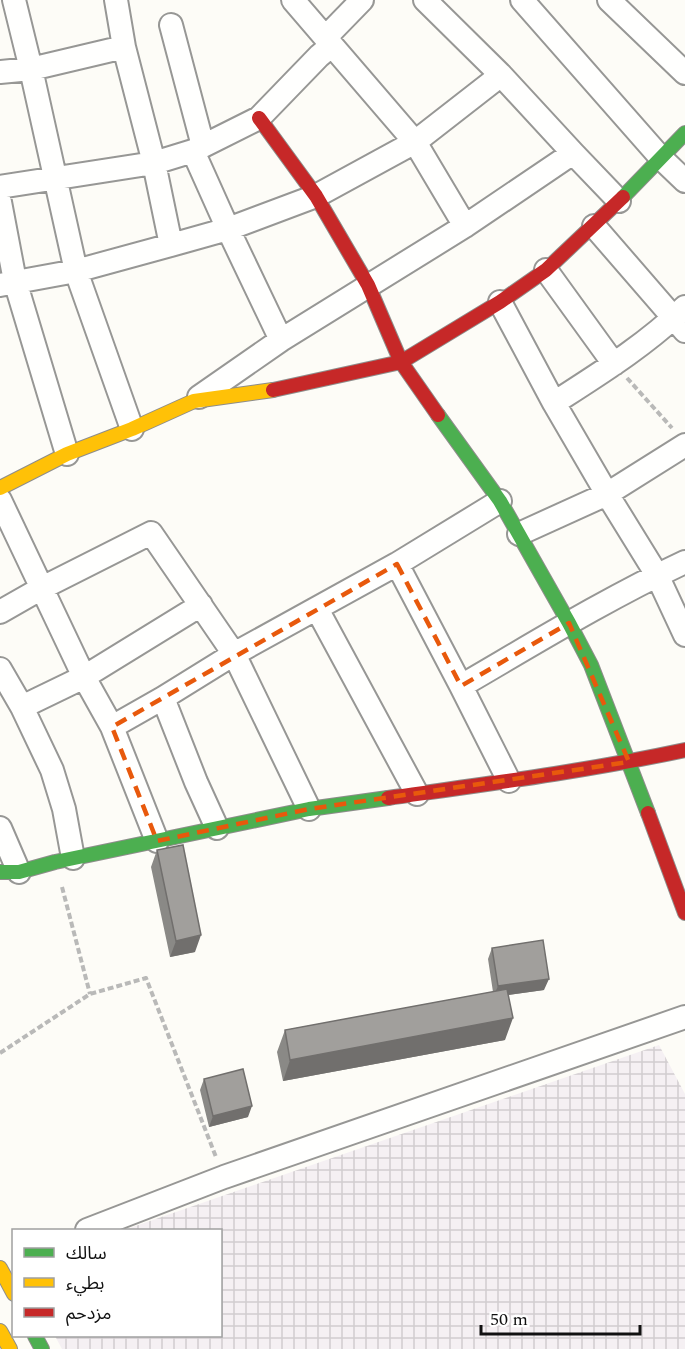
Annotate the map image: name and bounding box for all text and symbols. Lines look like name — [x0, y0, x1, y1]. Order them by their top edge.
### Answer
legend — [12, 1229, 222, 1337]
text: سالك — [66, 1240, 107, 1267]
text: بطيء — [66, 1270, 104, 1297]
scale bar — [481, 1298, 640, 1336]
text: مزدحم — [66, 1300, 111, 1327]
text: 50 m — [490, 1306, 528, 1333]

